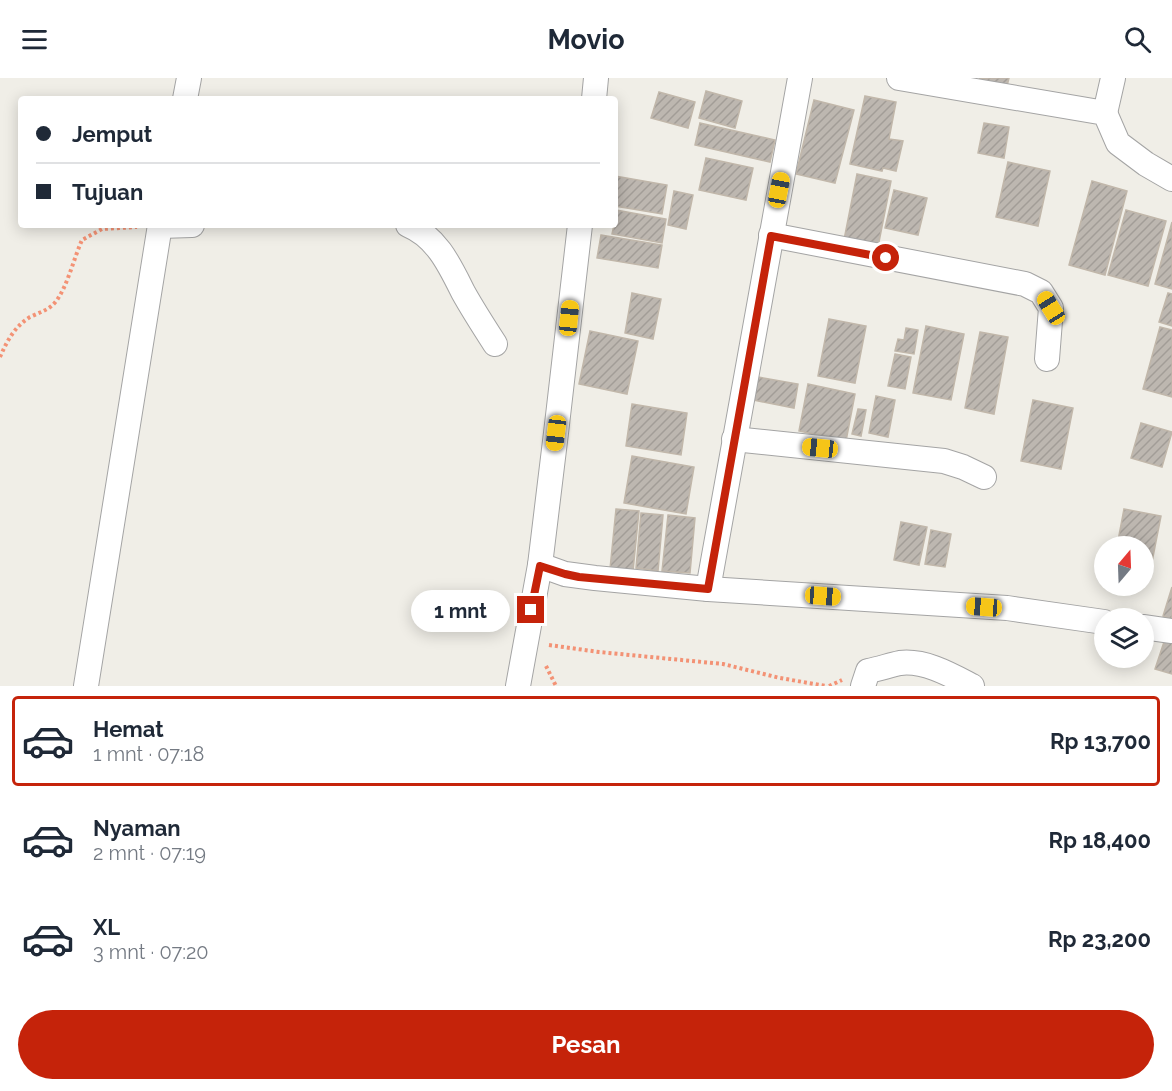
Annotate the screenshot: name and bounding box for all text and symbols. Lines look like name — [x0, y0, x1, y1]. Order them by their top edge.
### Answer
icon: menu — [18, 23, 51, 56]
icon: search — [1121, 23, 1154, 56]
text: Movio — [547, 24, 625, 55]
text: Jemput — [72, 121, 152, 147]
car — [767, 171, 791, 209]
text: Tujuan — [72, 179, 143, 205]
route start — [872, 244, 899, 271]
car — [1034, 288, 1068, 328]
car — [558, 299, 580, 337]
car — [545, 414, 567, 452]
car — [801, 437, 839, 459]
north arrow — [1094, 536, 1154, 596]
map controls — [1094, 536, 1154, 668]
car — [804, 586, 842, 606]
callout: 1 mnt — [411, 589, 510, 631]
route end — [517, 596, 544, 623]
car — [965, 597, 1003, 617]
text: 1 mnt — [434, 599, 487, 623]
button: layers — [1094, 608, 1154, 668]
icon: car — [21, 714, 75, 768]
text: Hemat — [93, 716, 164, 742]
text: Rp 13,700 — [1050, 728, 1151, 754]
text: 1 mnt · 07:18 — [93, 742, 204, 766]
icon: car — [21, 813, 75, 867]
text: Nyaman — [93, 815, 181, 841]
text: Rp 18,400 — [1048, 827, 1151, 853]
text: 2 mnt · 07:19 — [93, 841, 206, 865]
icon: car — [21, 912, 75, 966]
text: XL — [93, 914, 120, 940]
text: Rp 23,200 — [1048, 926, 1151, 952]
text: 3 mnt · 07:20 — [93, 940, 209, 964]
button: Pesan — [18, 1010, 1154, 1079]

